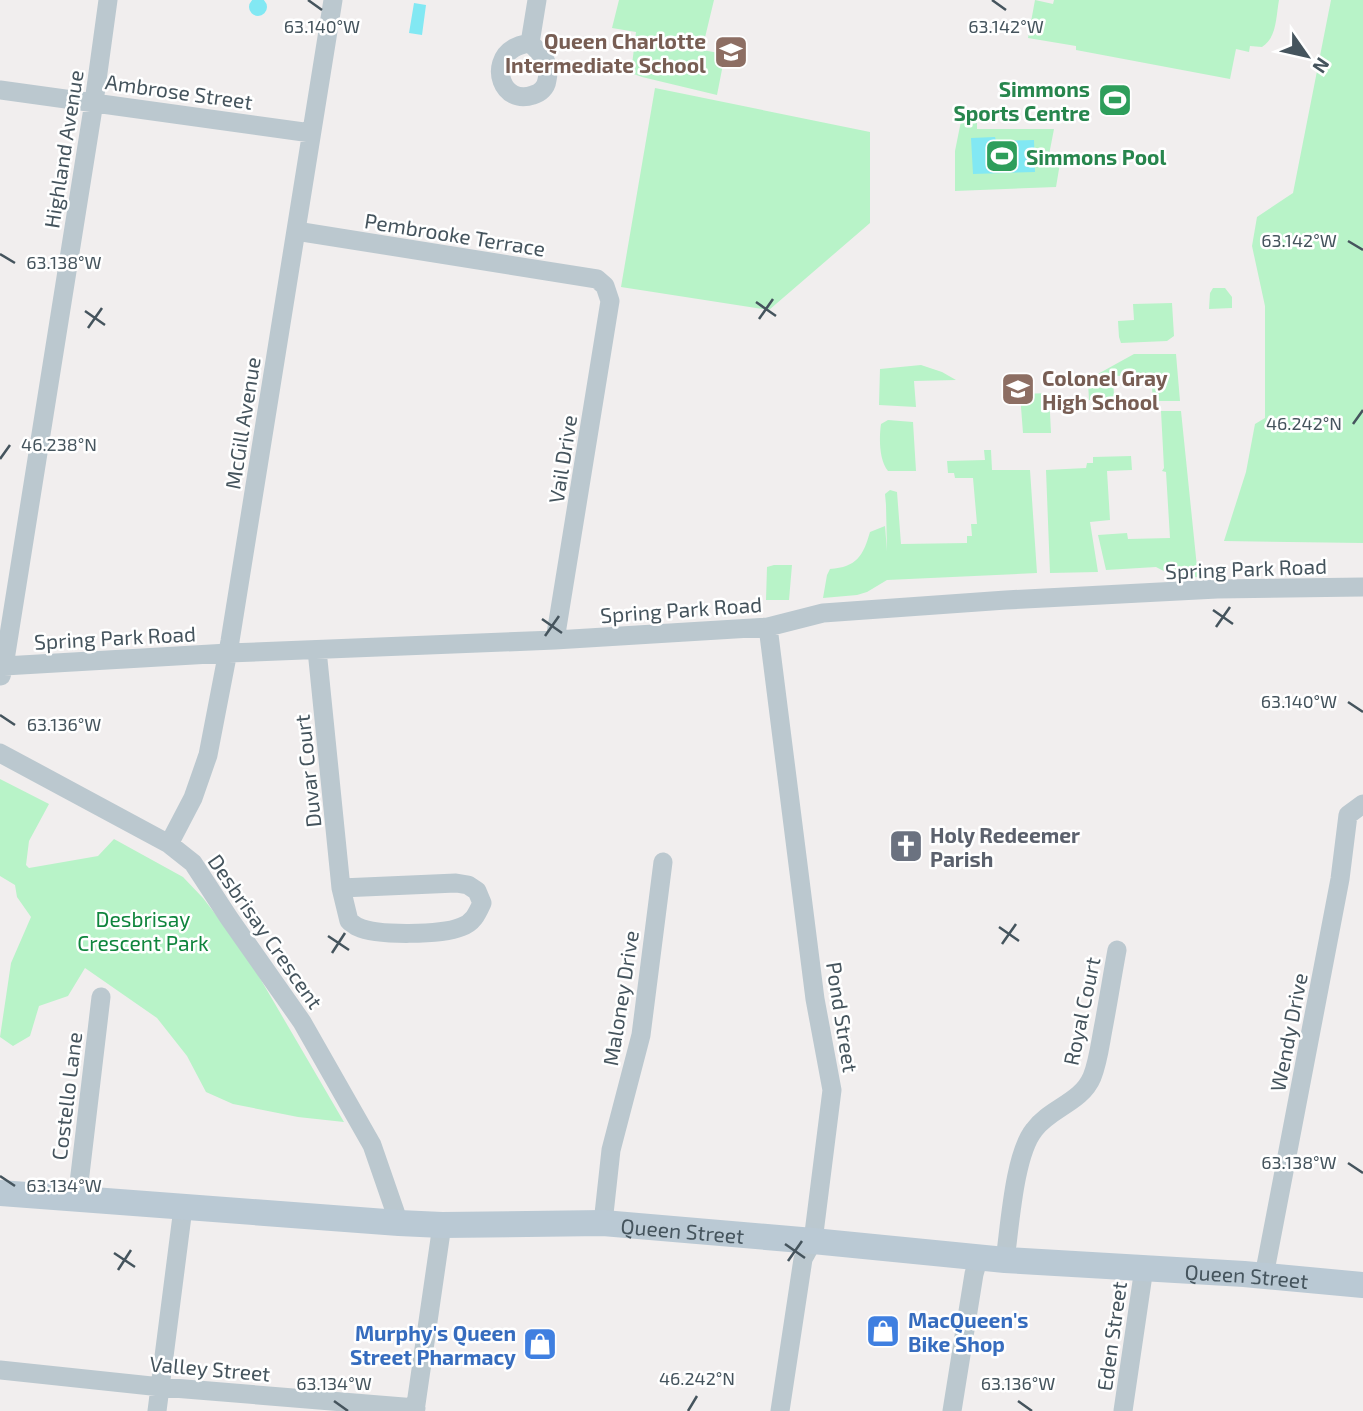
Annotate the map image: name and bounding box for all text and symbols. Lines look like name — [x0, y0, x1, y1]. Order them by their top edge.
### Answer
text: 63.140°W — [284, 15, 360, 37]
text: 63.142°W — [968, 15, 1044, 37]
north arrow — [1272, 21, 1342, 91]
place label: Queen Charlotte Intermediate School — [505, 28, 706, 77]
school or university icon: Queen Charlotte Intermediate School — [712, 33, 750, 71]
text: N — [1308, 54, 1335, 78]
street label: Highland Avenue — [38, 68, 88, 230]
street label: Ambrose Street — [104, 68, 254, 114]
place label: Simmons Sports Centre — [953, 76, 1090, 125]
sports icon: Simmons Sports Centre — [1096, 81, 1134, 119]
sports icon: Simmons Pool — [983, 137, 1021, 175]
place label: Simmons Pool — [1026, 144, 1166, 169]
street label: Pembrooke Terrace — [363, 207, 547, 261]
text: 63.142°W — [1261, 229, 1337, 251]
text: 63.138°W — [26, 251, 102, 273]
street label: McGill Avenue — [219, 355, 265, 491]
place label: Colonel Gray High School — [1042, 365, 1168, 414]
school or university icon: Colonel Gray High School — [999, 370, 1037, 408]
text: 46.242°N — [1266, 412, 1342, 434]
street label: Vail Drive — [543, 413, 581, 505]
text: 46.238°N — [21, 433, 97, 455]
street label: Spring Park Road — [1165, 553, 1327, 583]
street label: Spring Park Road — [599, 591, 763, 627]
street label: Spring Park Road — [33, 620, 197, 654]
text: 63.140°W — [1261, 690, 1337, 712]
text: 63.136°W — [27, 713, 101, 735]
street label: Duvar Court — [289, 713, 325, 829]
place label: Holy Redeemer Parish — [930, 822, 1080, 871]
church icon: Holy Redeemer Parish — [887, 827, 925, 865]
street label: Desbrisay Crescent — [203, 849, 329, 1013]
park label: Desbrisay Crescent Park — [77, 906, 209, 955]
street label: Maloney Drive — [597, 929, 643, 1067]
street label: Royal Court — [1057, 955, 1105, 1067]
street label: Pond Street — [822, 960, 864, 1074]
street label: Wendy Drive — [1264, 971, 1312, 1093]
street label: Costello Lane — [46, 1031, 86, 1161]
text: 63.138°W — [1261, 1151, 1337, 1173]
text: 63.134°W — [26, 1174, 102, 1196]
street label: Queen Street — [620, 1212, 745, 1248]
street label: Queen Street — [1184, 1258, 1310, 1292]
street label: Eden Street — [1091, 1280, 1131, 1392]
place label: MacQueen's Bike Shop — [908, 1307, 1029, 1356]
shop icon: MacQueen's Bike Shop — [864, 1312, 902, 1350]
place label: Murphy's Queen Street Pharmacy — [350, 1320, 516, 1370]
shop icon: Murphy's Queen Street Pharmacy — [521, 1325, 559, 1363]
street label: Valley Street — [149, 1350, 271, 1386]
text: 46.242°N — [659, 1367, 735, 1389]
text: 63.134°W — [296, 1372, 372, 1394]
text: 63.136°W — [981, 1372, 1055, 1394]

